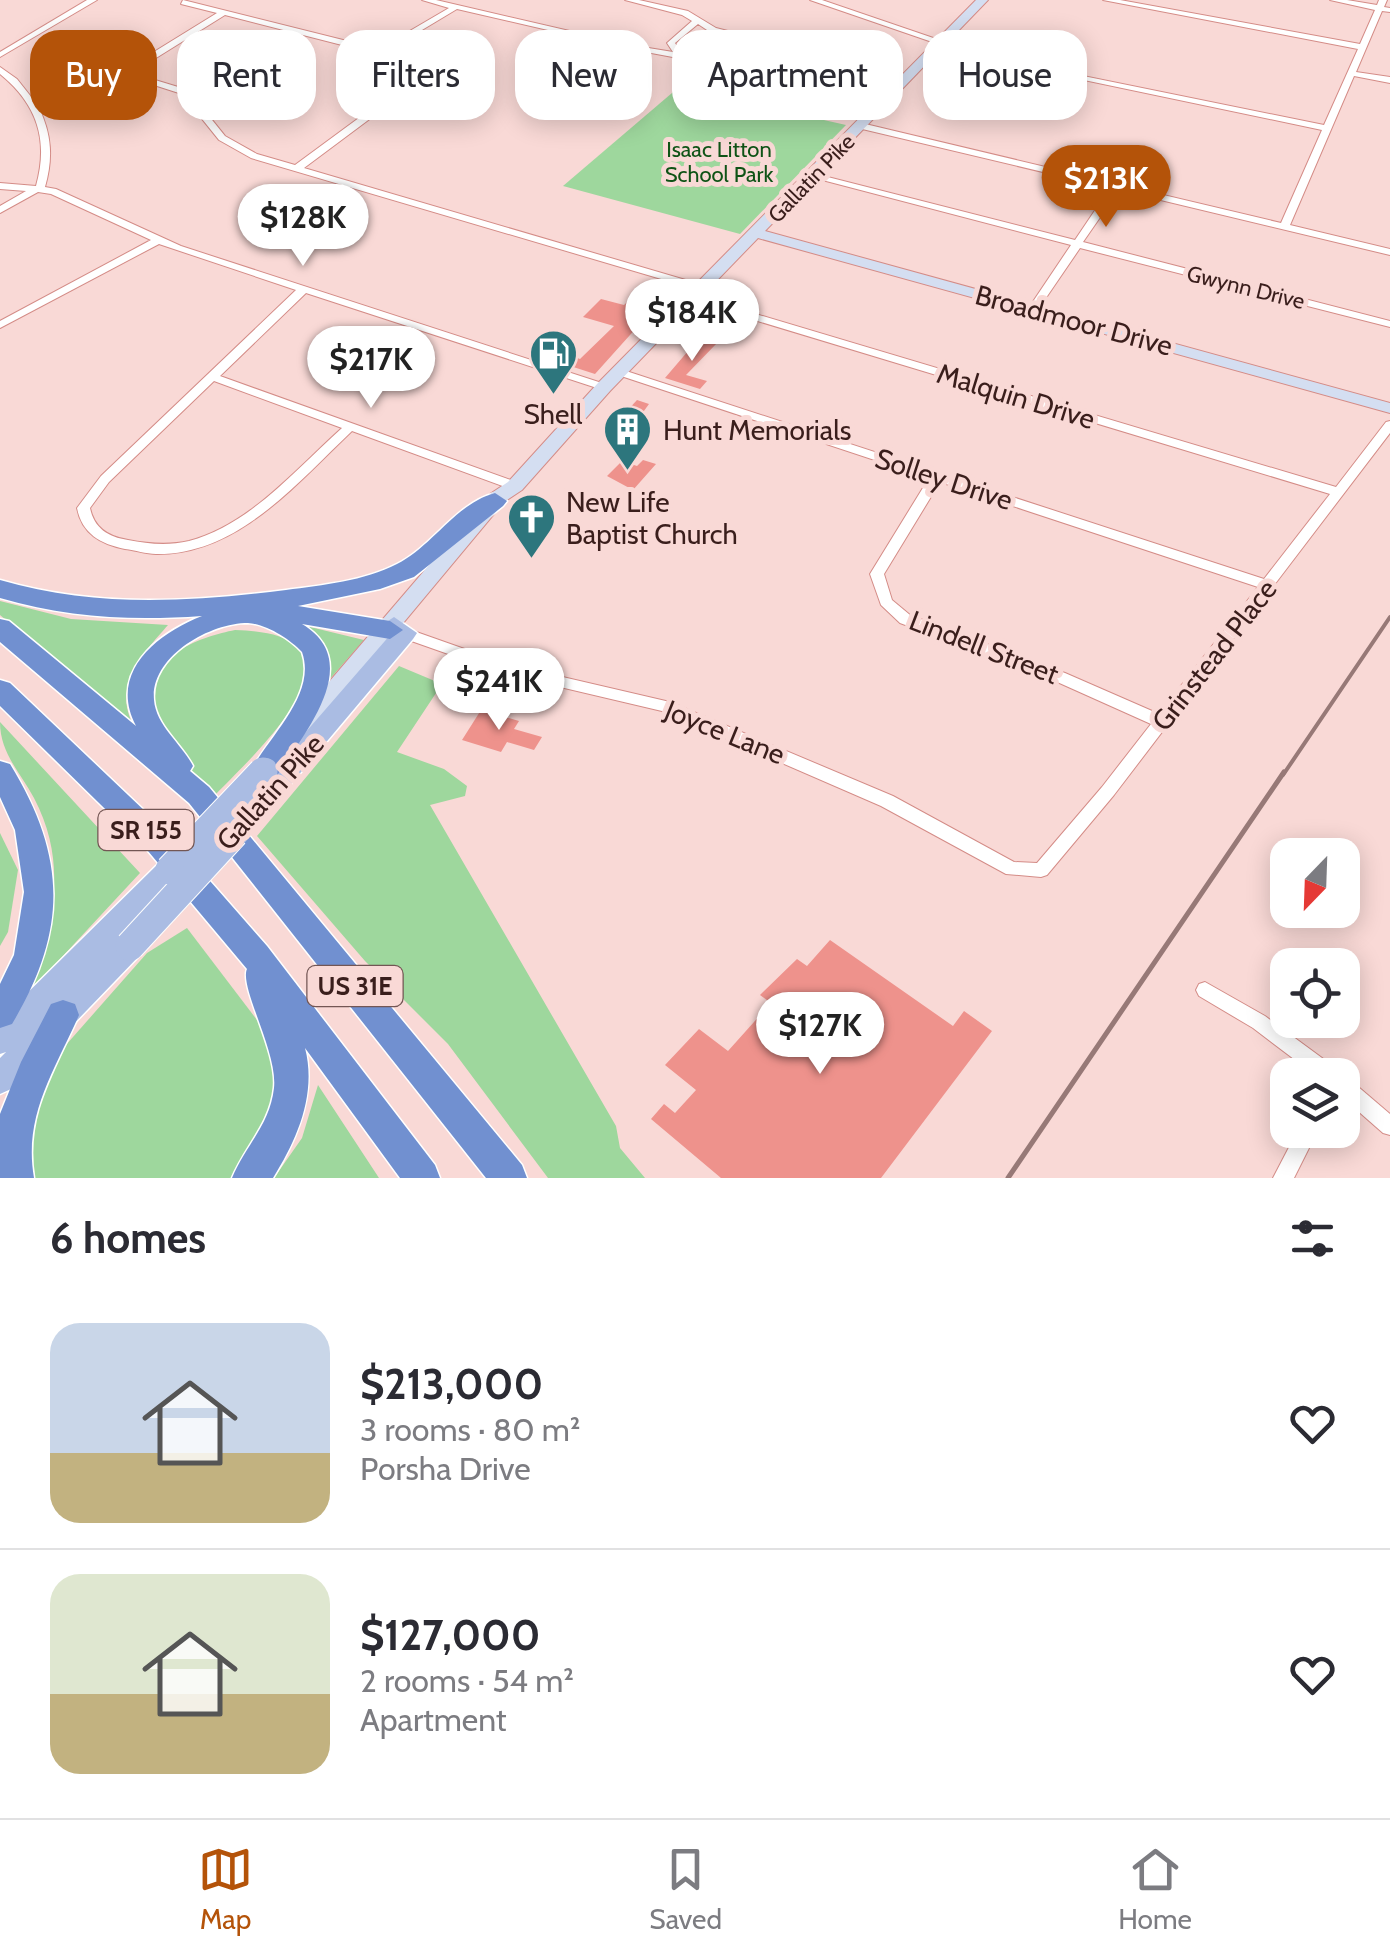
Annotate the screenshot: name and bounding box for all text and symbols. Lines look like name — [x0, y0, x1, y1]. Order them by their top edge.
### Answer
chip: Buy — [30, 30, 157, 120]
chip: Rent — [177, 30, 316, 120]
chip: Filters — [336, 30, 495, 120]
chip: New — [515, 30, 652, 120]
chip: Apartment — [672, 30, 903, 120]
chip: House — [923, 30, 1087, 120]
street label: Gallatin Pike — [762, 128, 860, 228]
park label: Isaac Litton School Park — [665, 136, 774, 188]
pin: $213K — [1036, 145, 1176, 230]
text: $213K — [1064, 158, 1148, 197]
pin: $128K — [233, 184, 373, 269]
text: $128K — [260, 197, 346, 236]
street label: Gwynn Drive — [1184, 260, 1308, 315]
street label: Broadmoor Drive — [972, 277, 1176, 363]
pin: $184K — [622, 279, 762, 364]
text: $184K — [647, 292, 737, 331]
pin: $217K — [301, 326, 441, 411]
fuel station icon: Shell — [527, 328, 579, 396]
text: $217K — [329, 339, 413, 378]
street label: Malquin Drive — [933, 356, 1099, 436]
place label: Shell — [524, 397, 583, 431]
building icon: Hunt Memorials — [602, 404, 654, 472]
place label: Hunt Memorials — [663, 413, 851, 447]
street label: Solley Drive — [871, 441, 1017, 517]
place label: New Life Baptist Church — [566, 485, 738, 551]
church icon: New Life Baptist Church — [505, 492, 557, 560]
street label: Grinstead Place — [1144, 573, 1284, 737]
street label: Lindell Street — [905, 603, 1063, 691]
pin: $241K — [429, 648, 569, 733]
text: $241K — [456, 661, 542, 700]
street label: Joyce Lane — [659, 692, 790, 771]
street label: Gallatin Pike — [209, 727, 331, 857]
road number: SR 155 — [98, 810, 194, 850]
north arrow — [1270, 838, 1360, 928]
map controls — [1270, 838, 1360, 1148]
button: locate — [1270, 948, 1360, 1038]
road number: US 31E — [308, 966, 402, 1006]
pin: $127K — [750, 992, 890, 1077]
text: $127K — [778, 1005, 862, 1044]
button: layers — [1270, 1058, 1360, 1148]
icon: filters — [1285, 1211, 1340, 1266]
text: 6 homes — [50, 1212, 206, 1264]
text: $213,000 — [360, 1358, 543, 1410]
icon: home — [130, 1363, 250, 1483]
icon: heart — [1285, 1396, 1340, 1451]
text: 3 rooms · 80 m² — [360, 1410, 580, 1449]
text: Porsha Drive — [360, 1449, 531, 1488]
text: $127,000 — [360, 1609, 540, 1661]
icon: home — [130, 1614, 250, 1734]
icon: heart — [1285, 1647, 1340, 1702]
text: 2 rooms · 54 m² — [360, 1661, 574, 1700]
text: Apartment — [360, 1700, 507, 1739]
tab: Map — [198, 1842, 253, 1936]
tab: Saved — [649, 1842, 722, 1936]
tab: Home — [1118, 1842, 1192, 1936]

